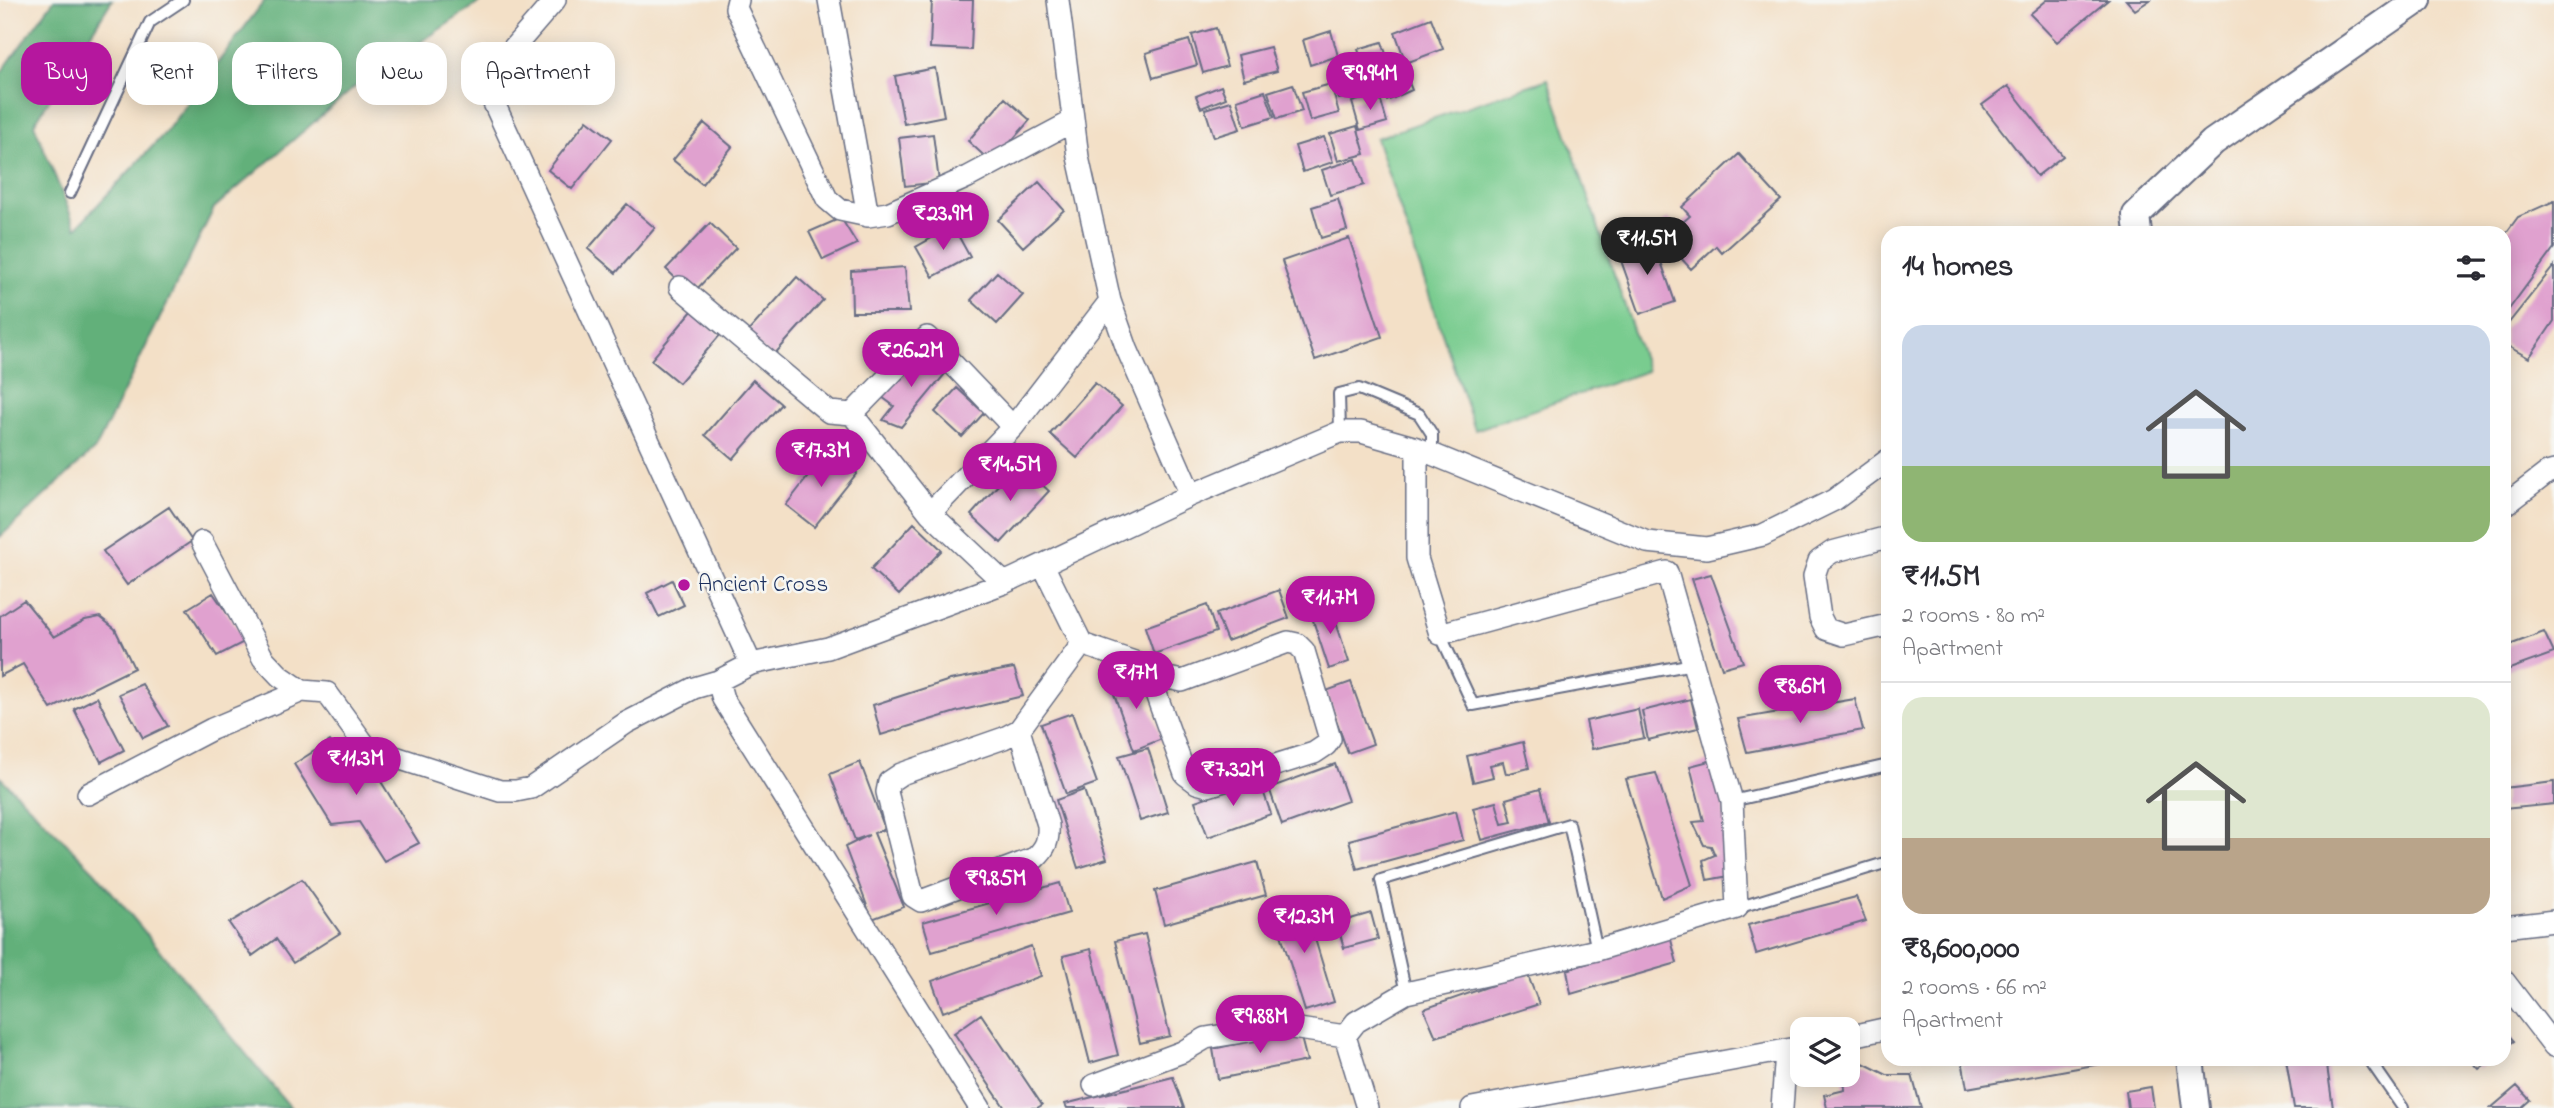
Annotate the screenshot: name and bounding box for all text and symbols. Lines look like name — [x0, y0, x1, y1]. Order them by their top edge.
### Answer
chip: Buy — [21, 42, 112, 105]
chip: Rent — [126, 42, 218, 105]
chip: Filters — [232, 42, 342, 105]
chip: New — [356, 42, 447, 105]
chip: Apartment — [461, 42, 615, 105]
pin: ₹9.94M — [1313, 52, 1427, 112]
text: ₹9.94M — [1342, 58, 1398, 91]
pin: ₹23.9M — [886, 192, 1000, 252]
text: ₹23.9M — [913, 198, 973, 231]
pin: ₹11.5M — [1590, 218, 1704, 277]
text: ₹11.5M — [1617, 223, 1677, 256]
text: 14 homes — [1902, 246, 2013, 290]
icon: filters — [2452, 249, 2490, 287]
pin: ₹26.2M — [854, 330, 968, 389]
text: ₹26.2M — [878, 335, 944, 368]
icon: home — [2133, 371, 2259, 497]
pin: ₹17.3M — [764, 430, 878, 489]
text: ₹17.3M — [792, 435, 850, 468]
pin: ₹14.5M — [953, 444, 1067, 503]
text: ₹14.5M — [979, 449, 1041, 482]
text: ₹11.5M — [1902, 556, 1981, 600]
place label: Ancient Cross — [698, 569, 828, 602]
pin: ₹11.7M — [1273, 576, 1387, 636]
marker: Ancient Cross — [676, 577, 692, 593]
text: ₹11.7M — [1302, 582, 1358, 615]
text: 2 rooms · 80 m² — [1902, 600, 2045, 633]
text: Apartment — [1902, 633, 2003, 666]
pin: ₹17M — [1095, 652, 1177, 711]
text: ₹17M — [1114, 657, 1158, 690]
pin: ₹8.6M — [1751, 666, 1849, 725]
text: ₹8.6M — [1774, 671, 1826, 704]
pin: ₹11.3M — [299, 738, 413, 797]
text: ₹11.3M — [328, 743, 384, 776]
icon: home — [2133, 743, 2259, 869]
pin: ₹7.32M — [1176, 748, 1290, 808]
text: ₹7.32M — [1202, 754, 1264, 787]
pin: ₹9.85M — [939, 858, 1053, 917]
text: ₹9.85M — [965, 863, 1027, 896]
pin: ₹12.3M — [1247, 895, 1361, 955]
text: ₹12.3M — [1274, 901, 1334, 934]
text: ₹8,600,000 — [1902, 928, 2020, 972]
text: 2 rooms · 66 m² — [1902, 972, 2047, 1005]
pin: ₹9.88M — [1203, 996, 1317, 1055]
text: ₹9.88M — [1232, 1001, 1288, 1034]
text: Apartment — [1902, 1005, 2003, 1038]
map controls — [1790, 1017, 1860, 1087]
button: layers — [1790, 1017, 1860, 1087]

